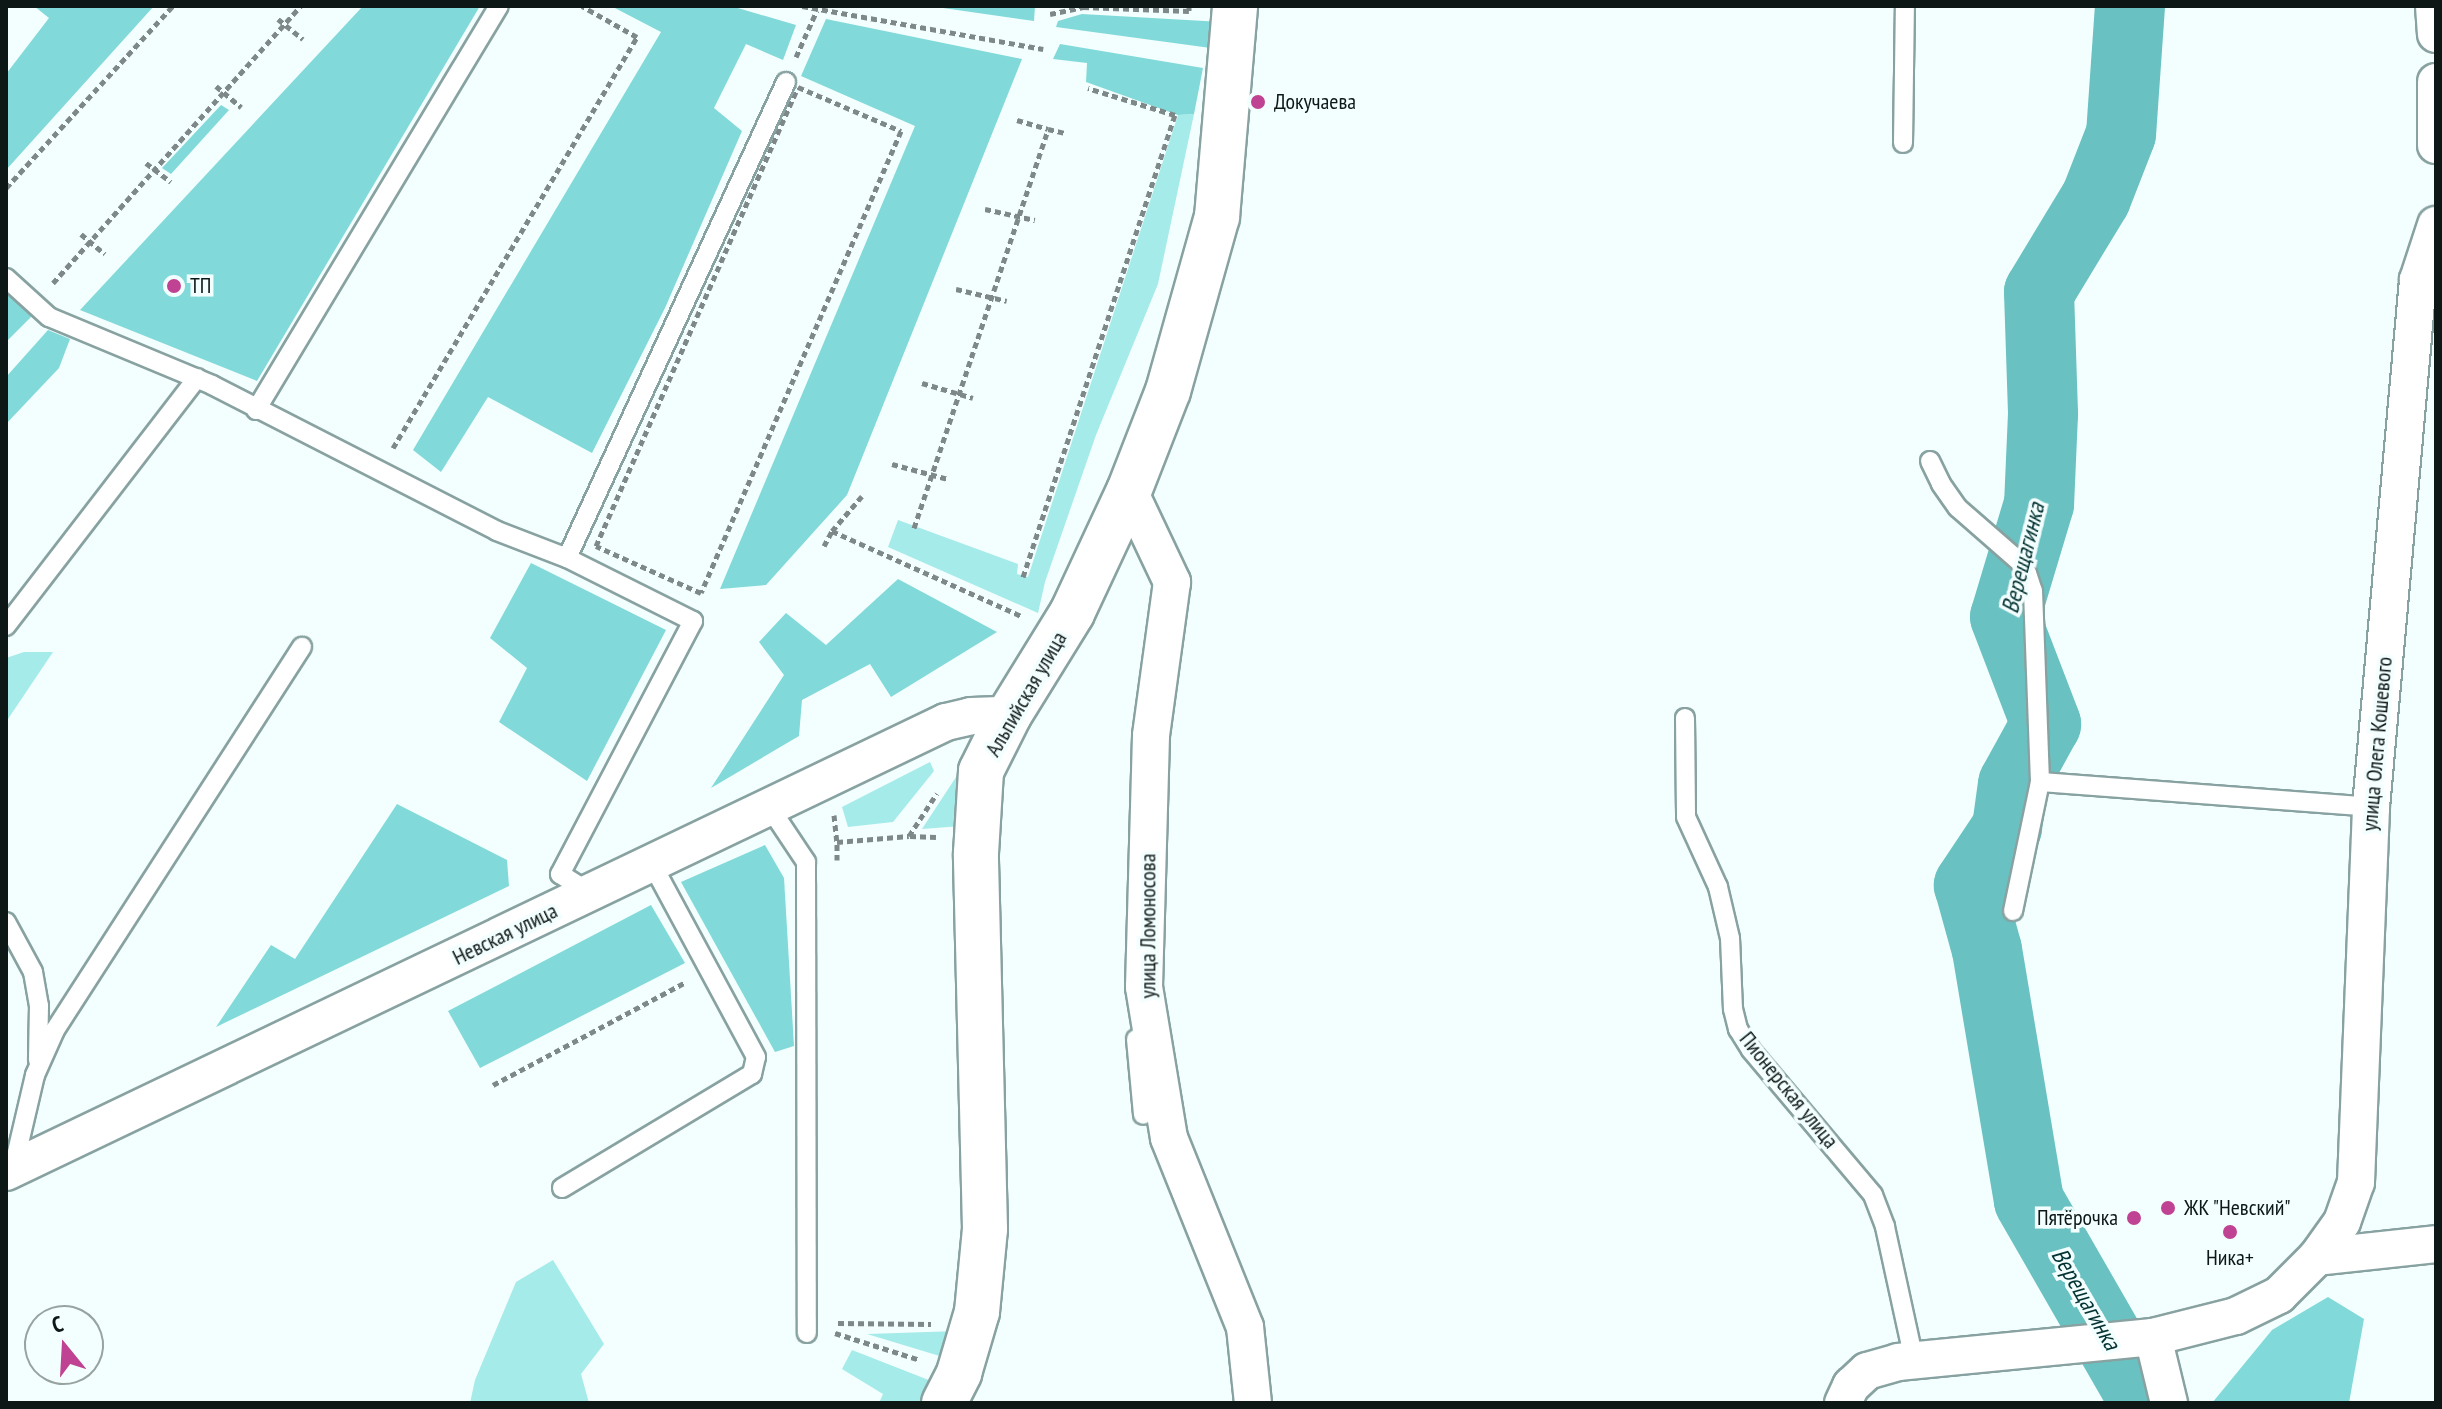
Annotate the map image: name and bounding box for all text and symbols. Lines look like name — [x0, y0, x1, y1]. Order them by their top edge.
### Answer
place label: Докучаева — [1274, 89, 1356, 115]
marker: Докучаева — [1249, 93, 1267, 111]
place label: ТП — [190, 273, 211, 299]
marker: ТП — [165, 277, 183, 295]
water label: Верещагинка — [1995, 500, 2051, 616]
street label: Альпийская улица — [980, 627, 1072, 761]
street label: улица Олега Кошевого — [2356, 656, 2398, 832]
street label: улица Ломоносова — [1135, 853, 1161, 999]
street label: Невская улица — [448, 897, 562, 971]
street label: Пионерская улица — [1734, 1026, 1844, 1154]
place label: ЖК "Невский" — [2184, 1195, 2292, 1221]
marker: ЖК "Невский" — [2159, 1199, 2177, 1217]
place label: Пятёрочка — [2037, 1205, 2118, 1231]
marker: Пятёрочка — [2125, 1209, 2143, 1227]
marker: Ника+ — [2221, 1223, 2239, 1241]
water label: Верещагинка — [2045, 1243, 2127, 1355]
place label: Ника+ — [2206, 1245, 2254, 1271]
north arrow — [24, 1305, 104, 1385]
text: С — [48, 1309, 66, 1339]

